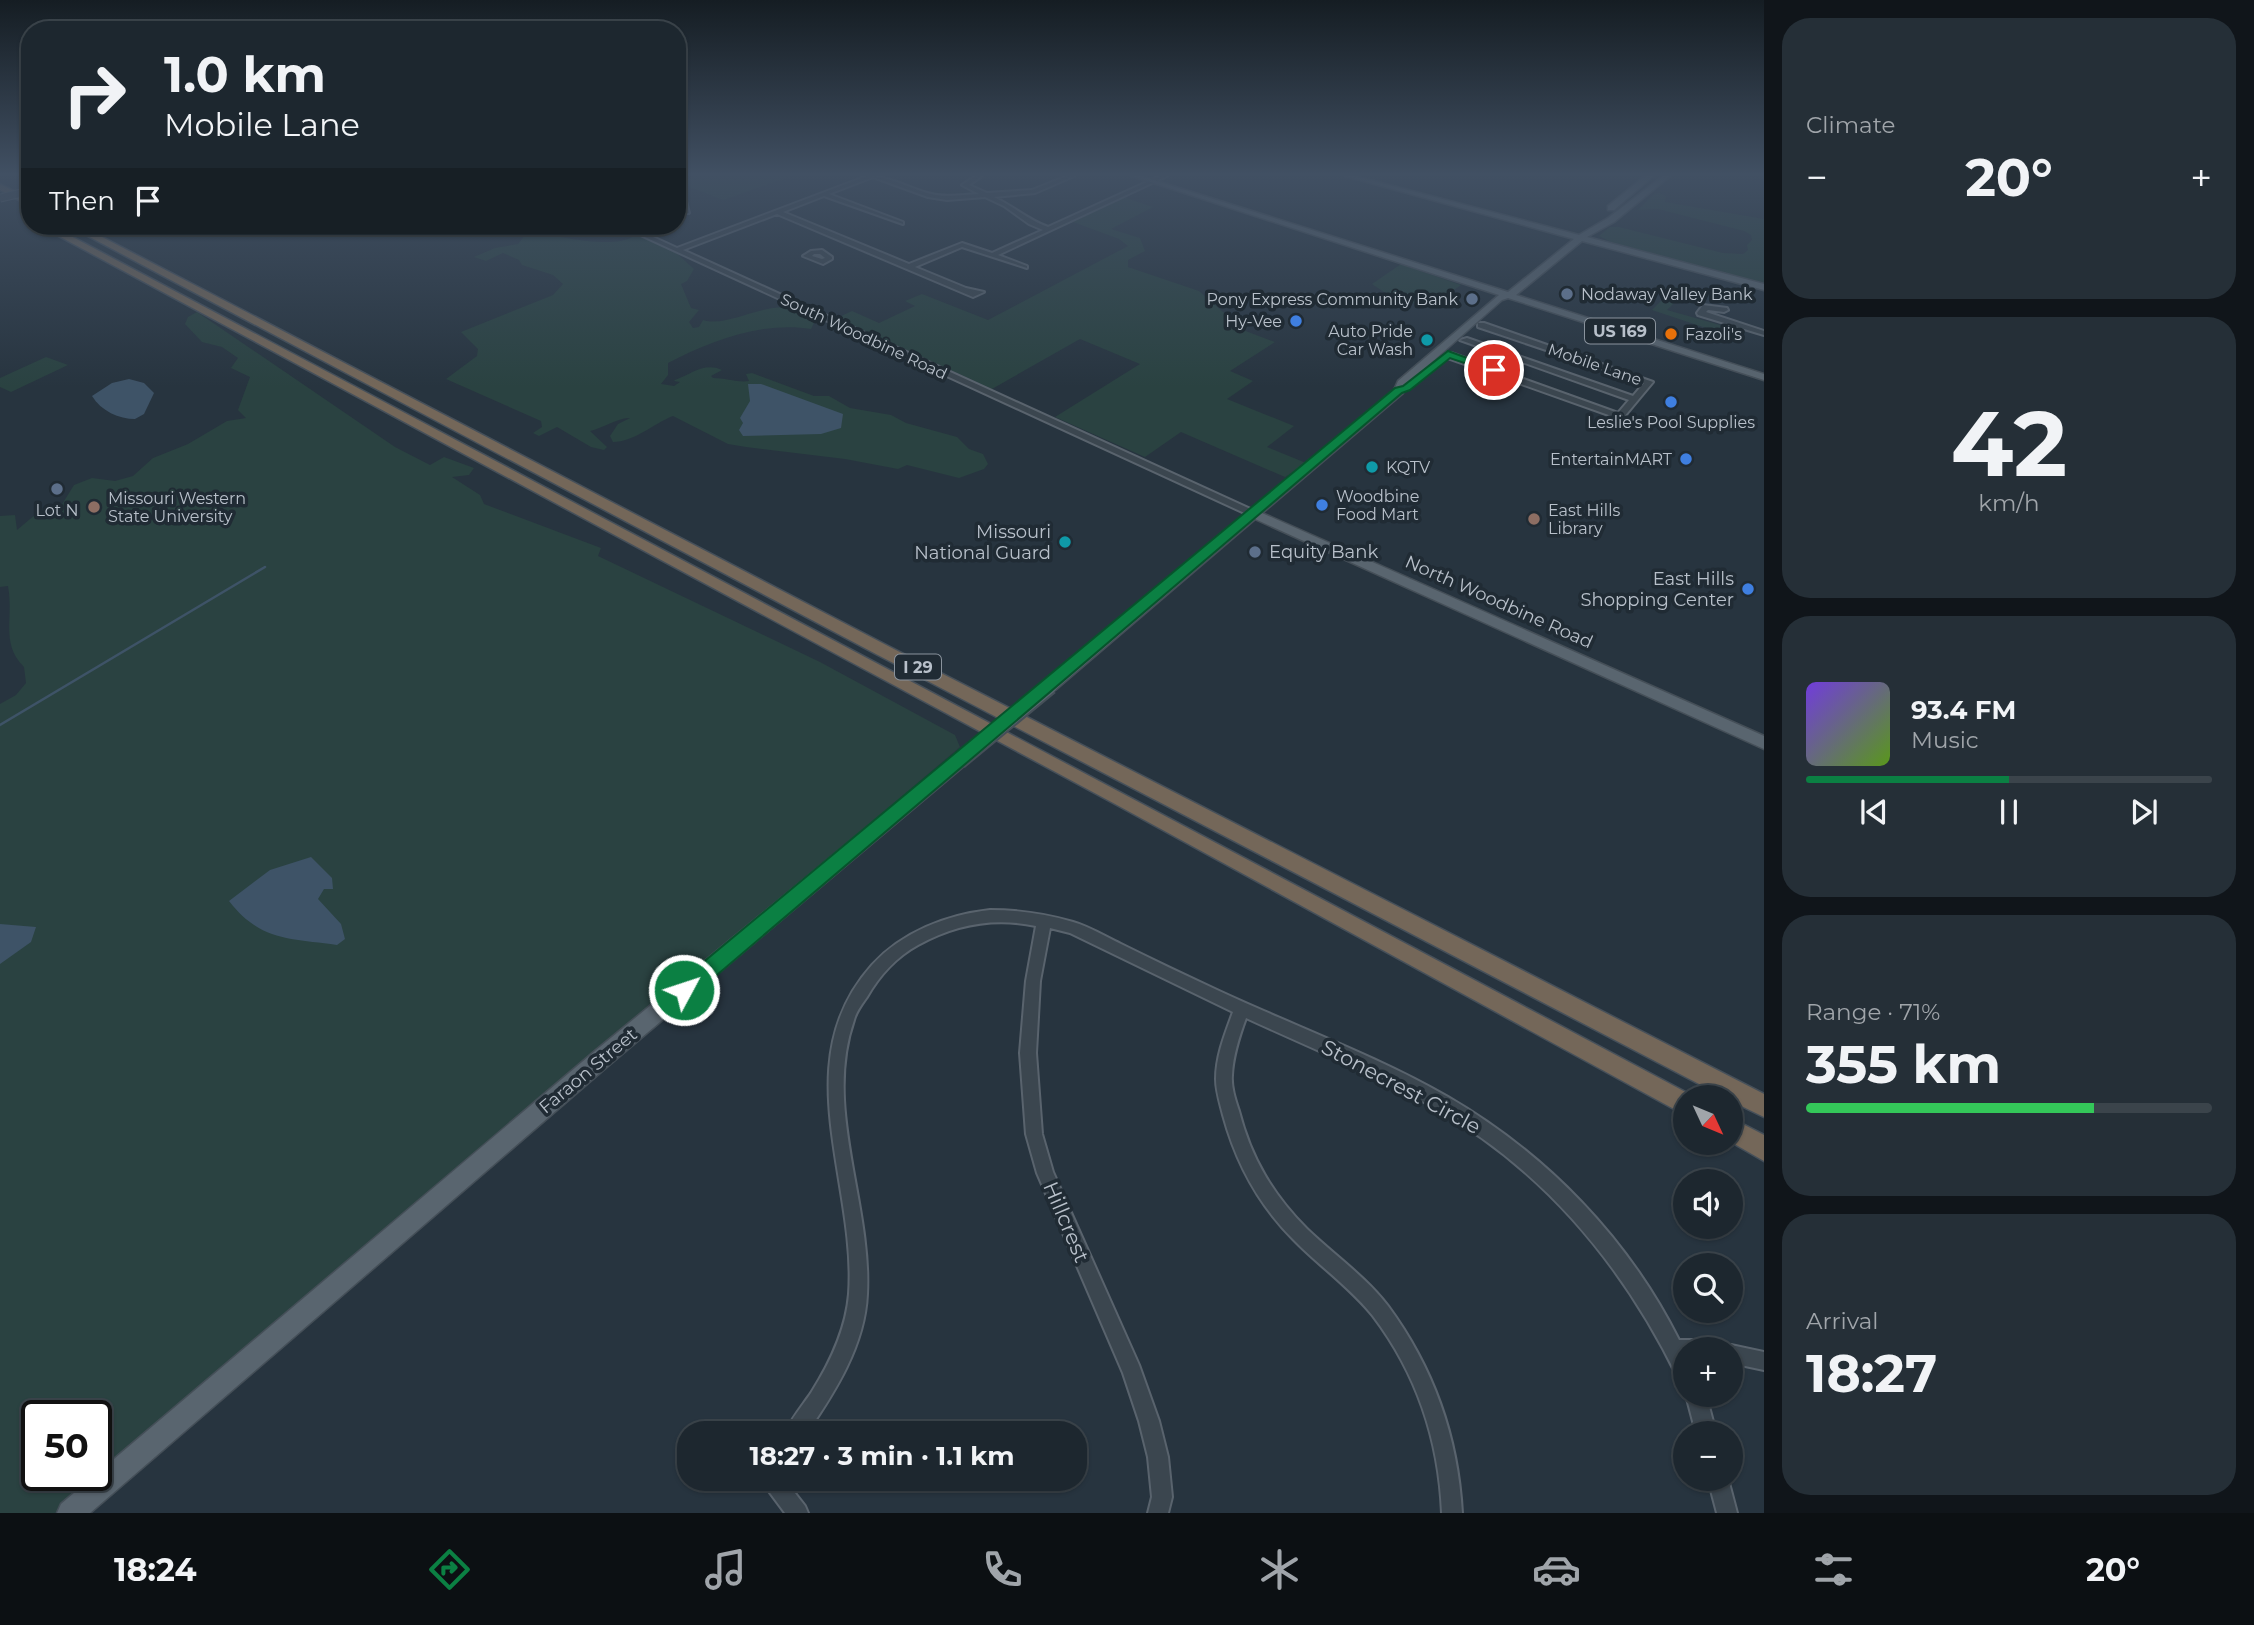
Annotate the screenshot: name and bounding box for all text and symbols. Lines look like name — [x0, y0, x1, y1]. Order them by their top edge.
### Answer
text: 1.0 km — [164, 45, 326, 104]
icon: right — [49, 49, 140, 140]
text: Mobile Lane — [164, 105, 360, 144]
text: Climate — [1806, 111, 1895, 139]
text: 20° — [1965, 146, 2053, 209]
text: − — [1806, 154, 1828, 201]
text: + — [2190, 154, 2212, 201]
icon: arrive — [129, 182, 167, 220]
text: Then — [49, 185, 115, 217]
place label: Nodaway Valley Bank — [1581, 285, 1753, 304]
marker: Nodaway Valley Bank — [1559, 286, 1575, 302]
street label: South Woodbine Road — [777, 289, 950, 383]
place label: Pony Express Community Bank — [1206, 290, 1458, 309]
marker: Pony Express Community Bank — [1464, 291, 1480, 307]
place label: Hy-Vee — [1225, 312, 1282, 331]
marker: Hy-Vee — [1288, 313, 1304, 329]
road number: US 169 — [1585, 318, 1655, 344]
place label: Auto Pride Car Wash — [1328, 322, 1413, 359]
place label: Fazoli's — [1685, 325, 1742, 344]
marker: Fazoli's — [1663, 326, 1679, 342]
marker: Auto Pride Car Wash — [1419, 332, 1435, 348]
pin — [1464, 340, 1524, 400]
street label: Mobile Lane — [1545, 340, 1644, 389]
icon: arrive — [1475, 351, 1513, 389]
text: 42 — [1951, 388, 2067, 499]
marker: Leslie's Pool Supplies — [1663, 394, 1679, 410]
place label: Leslie's Pool Supplies — [1587, 413, 1755, 432]
place label: EntertainMART — [1550, 450, 1673, 469]
marker: EntertainMART — [1678, 451, 1694, 467]
place label: KQTV — [1386, 458, 1431, 477]
marker: KQTV — [1364, 459, 1380, 475]
marker: Lot N — [49, 481, 65, 497]
place label: Woodbine Food Mart — [1336, 487, 1419, 524]
place label: Missouri Western State University — [108, 489, 246, 526]
text: km/h — [1978, 489, 2040, 517]
marker: Woodbine Food Mart — [1314, 497, 1330, 513]
marker: Missouri Western State University — [86, 499, 102, 515]
place label: Lot N — [35, 501, 79, 520]
place label: East Hills Library — [1548, 501, 1620, 538]
marker: East Hills Library — [1526, 511, 1542, 527]
place label: Missouri National Guard — [914, 521, 1051, 564]
marker: Missouri National Guard — [1057, 534, 1073, 550]
place label: Equity Bank — [1269, 541, 1378, 563]
marker: Equity Bank — [1247, 544, 1263, 560]
street label: North Woodbine Road — [1402, 551, 1596, 653]
place label: East Hills Shopping Center — [1581, 568, 1734, 611]
marker: East Hills Shopping Center — [1740, 581, 1756, 597]
road number: I 29 — [895, 654, 941, 680]
text: 93.4 FM — [1911, 694, 2016, 726]
text: Music — [1911, 726, 1979, 754]
icon: previous — [1855, 793, 1893, 831]
icon: pause — [1990, 793, 2028, 831]
icon: next — [2125, 793, 2163, 831]
position arrow — [647, 953, 721, 1027]
text: Range · 71% — [1806, 998, 1940, 1026]
street label: Faraon Street — [534, 1024, 642, 1118]
text: 355 km — [1806, 1033, 2001, 1096]
street label: Stonecrest Circle — [1317, 1034, 1485, 1139]
north arrow — [1673, 1085, 1743, 1155]
map controls — [1673, 1085, 1743, 1491]
button: sound — [1673, 1169, 1743, 1239]
street label: Hillcrest — [1038, 1178, 1095, 1266]
button: search — [1673, 1253, 1743, 1323]
text: Arrival — [1806, 1307, 1879, 1335]
button: + — [1673, 1337, 1743, 1407]
text: 18:27 — [1806, 1342, 1937, 1405]
speed limit sign: 50 — [21, 1400, 112, 1491]
button: − — [1673, 1421, 1743, 1491]
text: 18:27 · 3 min · 1.1 km — [750, 1440, 1014, 1472]
icon: directions — [425, 1545, 474, 1594]
icon: music — [701, 1545, 750, 1594]
icon: phone — [978, 1545, 1027, 1594]
icon: climate — [1255, 1545, 1304, 1594]
icon: car — [1532, 1545, 1581, 1594]
icon: filters — [1809, 1545, 1858, 1594]
text: 18:24 — [114, 1550, 197, 1589]
text: 20° — [2086, 1550, 2140, 1589]

